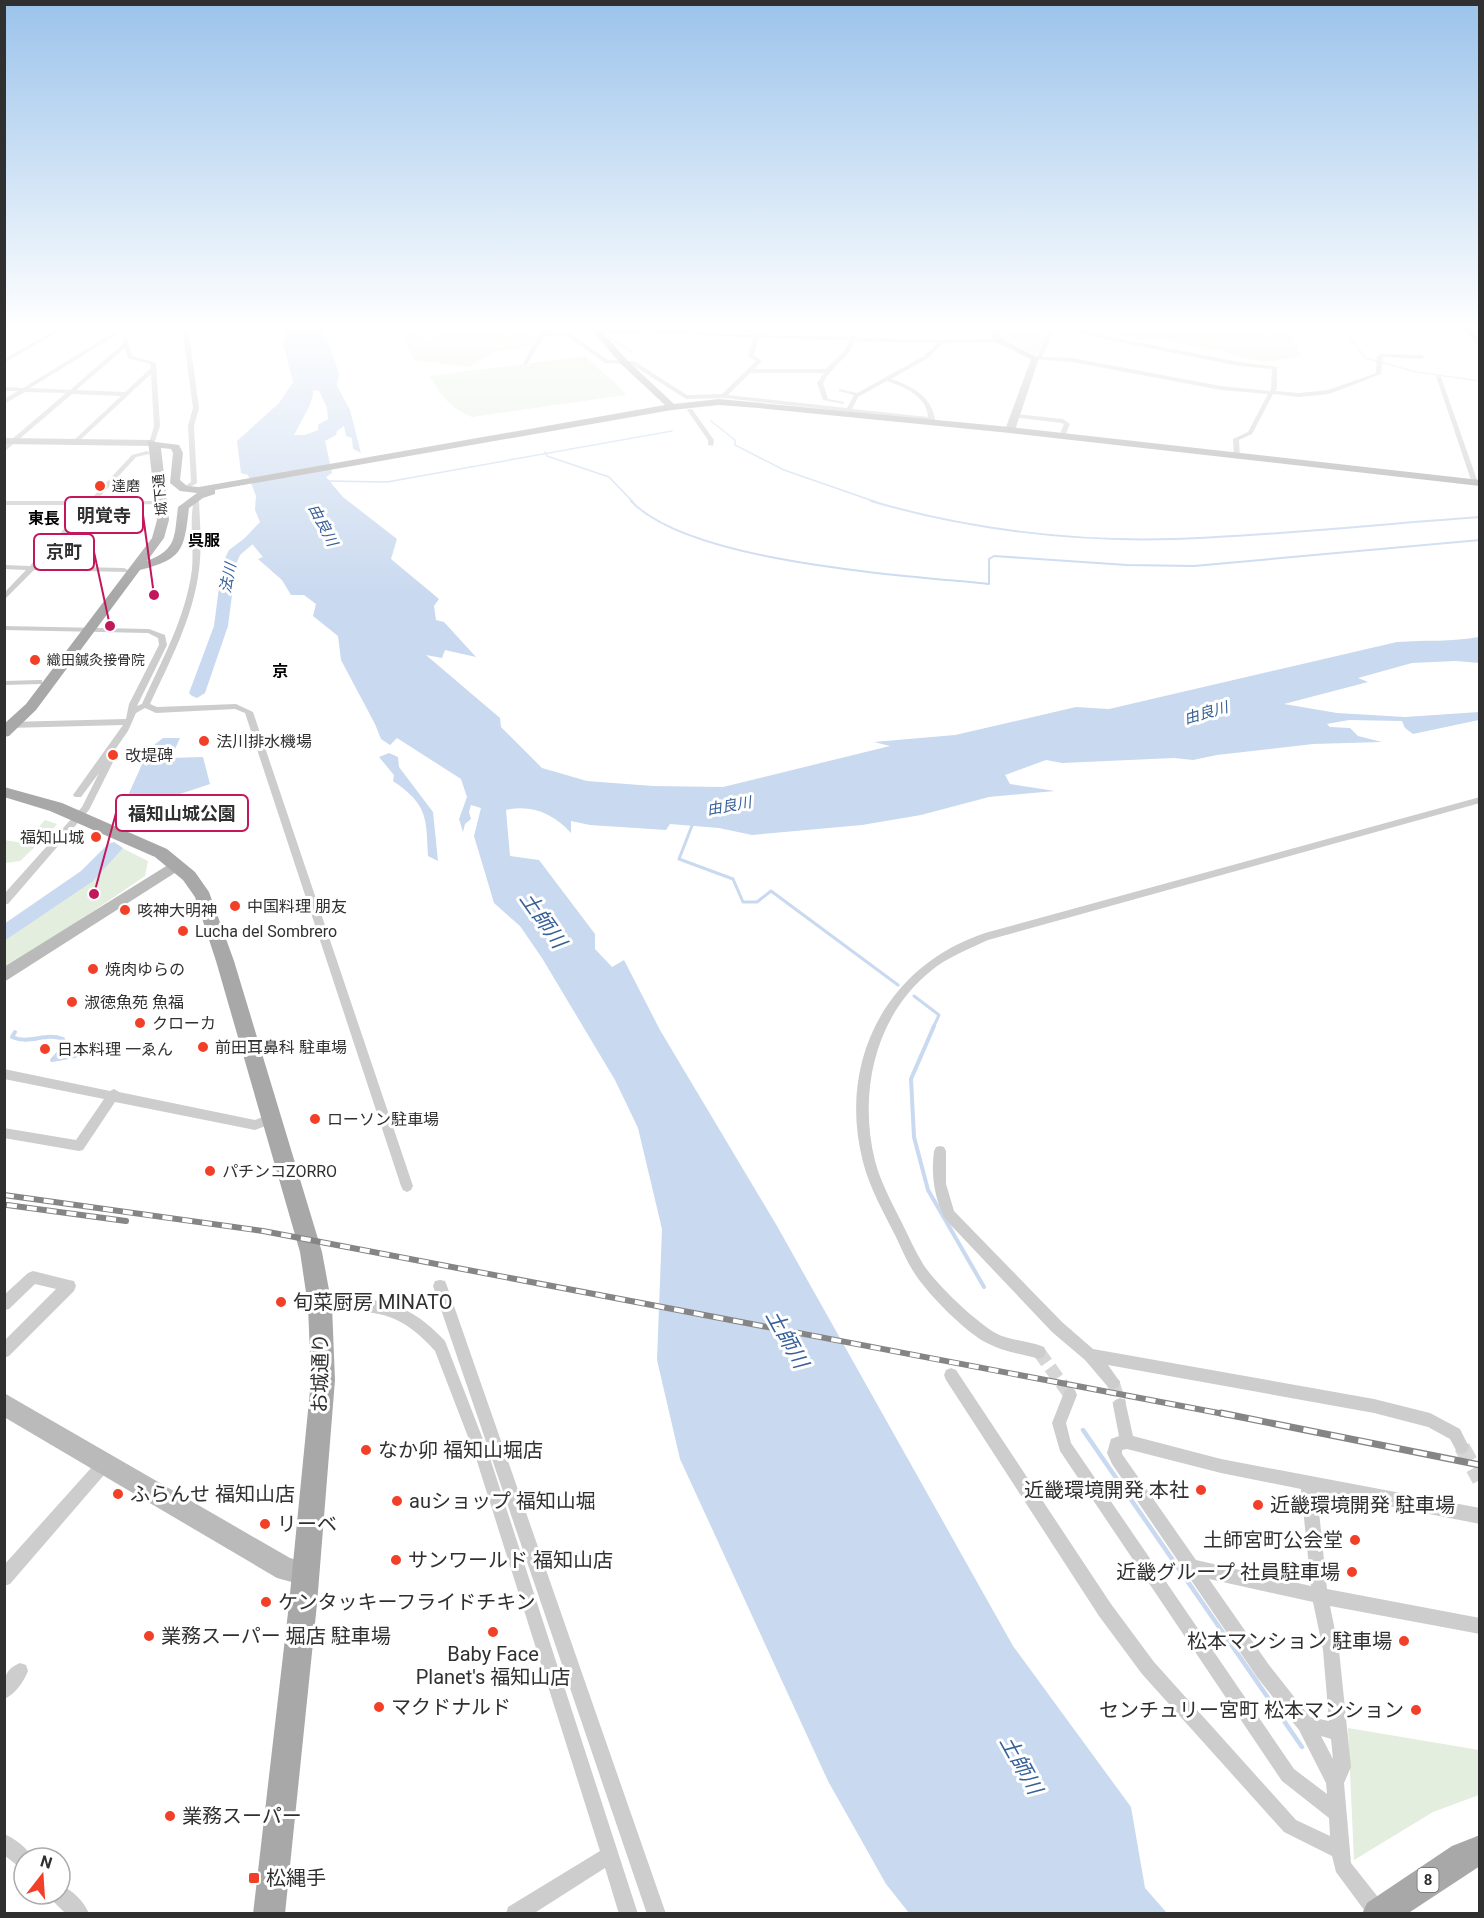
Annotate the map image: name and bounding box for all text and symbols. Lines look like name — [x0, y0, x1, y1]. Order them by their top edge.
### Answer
street label: 城下通 — [150, 473, 170, 517]
place label: 達磨 — [112, 478, 140, 494]
marker: 達磨 — [93, 479, 107, 493]
callout: 明覚寺 — [65, 497, 143, 533]
water label: 由良川 — [305, 501, 342, 551]
text: 明覚寺 — [77, 505, 131, 526]
district label: 東長 — [28, 509, 60, 528]
district label: 呉服 — [188, 531, 220, 550]
callout: 京町 — [34, 534, 94, 570]
text: 京町 — [46, 541, 82, 562]
water label: 法川 — [216, 560, 240, 594]
place label: 織田鍼灸接骨院 — [47, 652, 145, 668]
marker: 織田鍼灸接骨院 — [28, 653, 42, 667]
district label: 京 — [272, 662, 288, 681]
water label: 由良川 — [1182, 698, 1232, 728]
place label: 法川排水機場 — [216, 732, 312, 751]
marker: 法川排水機場 — [197, 734, 211, 748]
place label: 改堤碑 — [125, 746, 173, 765]
marker: 改堤碑 — [106, 748, 120, 762]
water label: 由良川 — [705, 793, 755, 819]
callout: 福知山城公園 — [116, 795, 248, 831]
text: 福知山城公園 — [128, 803, 236, 824]
place label: 福知山城 — [20, 828, 84, 847]
marker: 福知山城 — [89, 830, 103, 844]
water label: 土師川 — [515, 887, 572, 954]
place label: 中国料理 朋友 — [247, 897, 347, 916]
marker: 中国料理 朋友 — [228, 899, 242, 913]
place label: 咳神大明神 — [137, 901, 217, 920]
marker: 咳神大明神 — [118, 903, 132, 917]
place label: Lucha del Sombrero — [195, 922, 337, 941]
marker: Lucha del Sombrero — [176, 924, 190, 938]
place label: 焼肉ゆらの — [105, 960, 185, 979]
marker: 焼肉ゆらの — [86, 962, 100, 976]
place label: 淑徳魚苑 魚福 — [84, 993, 184, 1012]
marker: 淑徳魚苑 魚福 — [65, 995, 79, 1009]
place label: クローカ — [152, 1014, 216, 1033]
marker: クローカ — [133, 1016, 147, 1030]
place label: 前田耳鼻科 駐車場 — [215, 1038, 347, 1057]
place label: 日本料理 一ゑん — [57, 1040, 173, 1059]
marker: 前田耳鼻科 駐車場 — [196, 1040, 210, 1054]
marker: 日本料理 一ゑん — [38, 1042, 52, 1056]
place label: ローソン駐車場 — [327, 1110, 439, 1129]
marker: ローソン駐車場 — [308, 1112, 322, 1126]
place label: パチンコZORRO — [222, 1162, 337, 1181]
marker: パチンコZORRO — [203, 1164, 217, 1178]
place label: 旬菜厨房 MINATO — [293, 1290, 453, 1314]
marker: 旬菜厨房 MINATO — [274, 1295, 288, 1309]
water label: 土師川 — [761, 1306, 814, 1374]
street label: お城通り — [307, 1333, 333, 1413]
place label: なか卯 福知山堀店 — [378, 1438, 543, 1462]
marker: なか卯 福知山堀店 — [359, 1443, 373, 1457]
place label: 近畿環境開発 本社 — [1024, 1478, 1189, 1502]
place label: ふらんせ 福知山店 — [130, 1482, 295, 1506]
marker: 近畿環境開発 本社 — [1194, 1483, 1208, 1497]
marker: ふらんせ 福知山店 — [111, 1487, 125, 1501]
place label: auショップ 福知山堀 — [409, 1489, 596, 1513]
place label: 近畿環境開発 駐車場 — [1270, 1493, 1455, 1517]
marker: auショップ 福知山堀 — [390, 1494, 404, 1508]
marker: 近畿環境開発 駐車場 — [1251, 1498, 1265, 1512]
place label: リーベ — [277, 1512, 337, 1536]
marker: リーベ — [258, 1517, 272, 1531]
place label: 土師宮町公会堂 — [1203, 1528, 1343, 1552]
marker: 土師宮町公会堂 — [1348, 1533, 1362, 1547]
place label: サンワールド 福知山店 — [408, 1548, 613, 1572]
marker: サンワールド 福知山店 — [389, 1553, 403, 1567]
place label: 近畿グループ 社員駐車場 — [1116, 1560, 1340, 1584]
marker: 近畿グループ 社員駐車場 — [1345, 1565, 1359, 1579]
place label: ケンタッキーフライドチキン — [278, 1590, 536, 1614]
marker: ケンタッキーフライドチキン — [259, 1595, 273, 1609]
place label: 業務スーパー 堀店 駐車場 — [161, 1624, 391, 1648]
marker: Baby Face Planet's 福知山店 — [486, 1625, 500, 1639]
marker: 業務スーパー 堀店 駐車場 — [142, 1629, 156, 1643]
place label: 松本マンション 駐車場 — [1187, 1629, 1392, 1653]
marker: 松本マンション 駐車場 — [1397, 1634, 1411, 1648]
place label: Baby Face Planet's 福知山店 — [416, 1642, 570, 1689]
place label: マクドナルド — [391, 1695, 511, 1719]
place label: センチュリー宮町 松本マンション — [1099, 1698, 1404, 1722]
marker: マクドナルド — [372, 1700, 386, 1714]
marker: センチュリー宮町 松本マンション — [1409, 1703, 1423, 1717]
water label: 土師川 — [995, 1732, 1048, 1800]
place label: 業務スーパー — [182, 1804, 302, 1828]
marker: 業務スーパー — [163, 1809, 177, 1823]
north arrow — [12, 1846, 72, 1906]
text: N — [38, 1851, 54, 1873]
place label: 松縄手 — [266, 1866, 326, 1890]
road number: 8 — [1418, 1868, 1438, 1892]
marker: 松縄手 — [247, 1871, 261, 1885]

